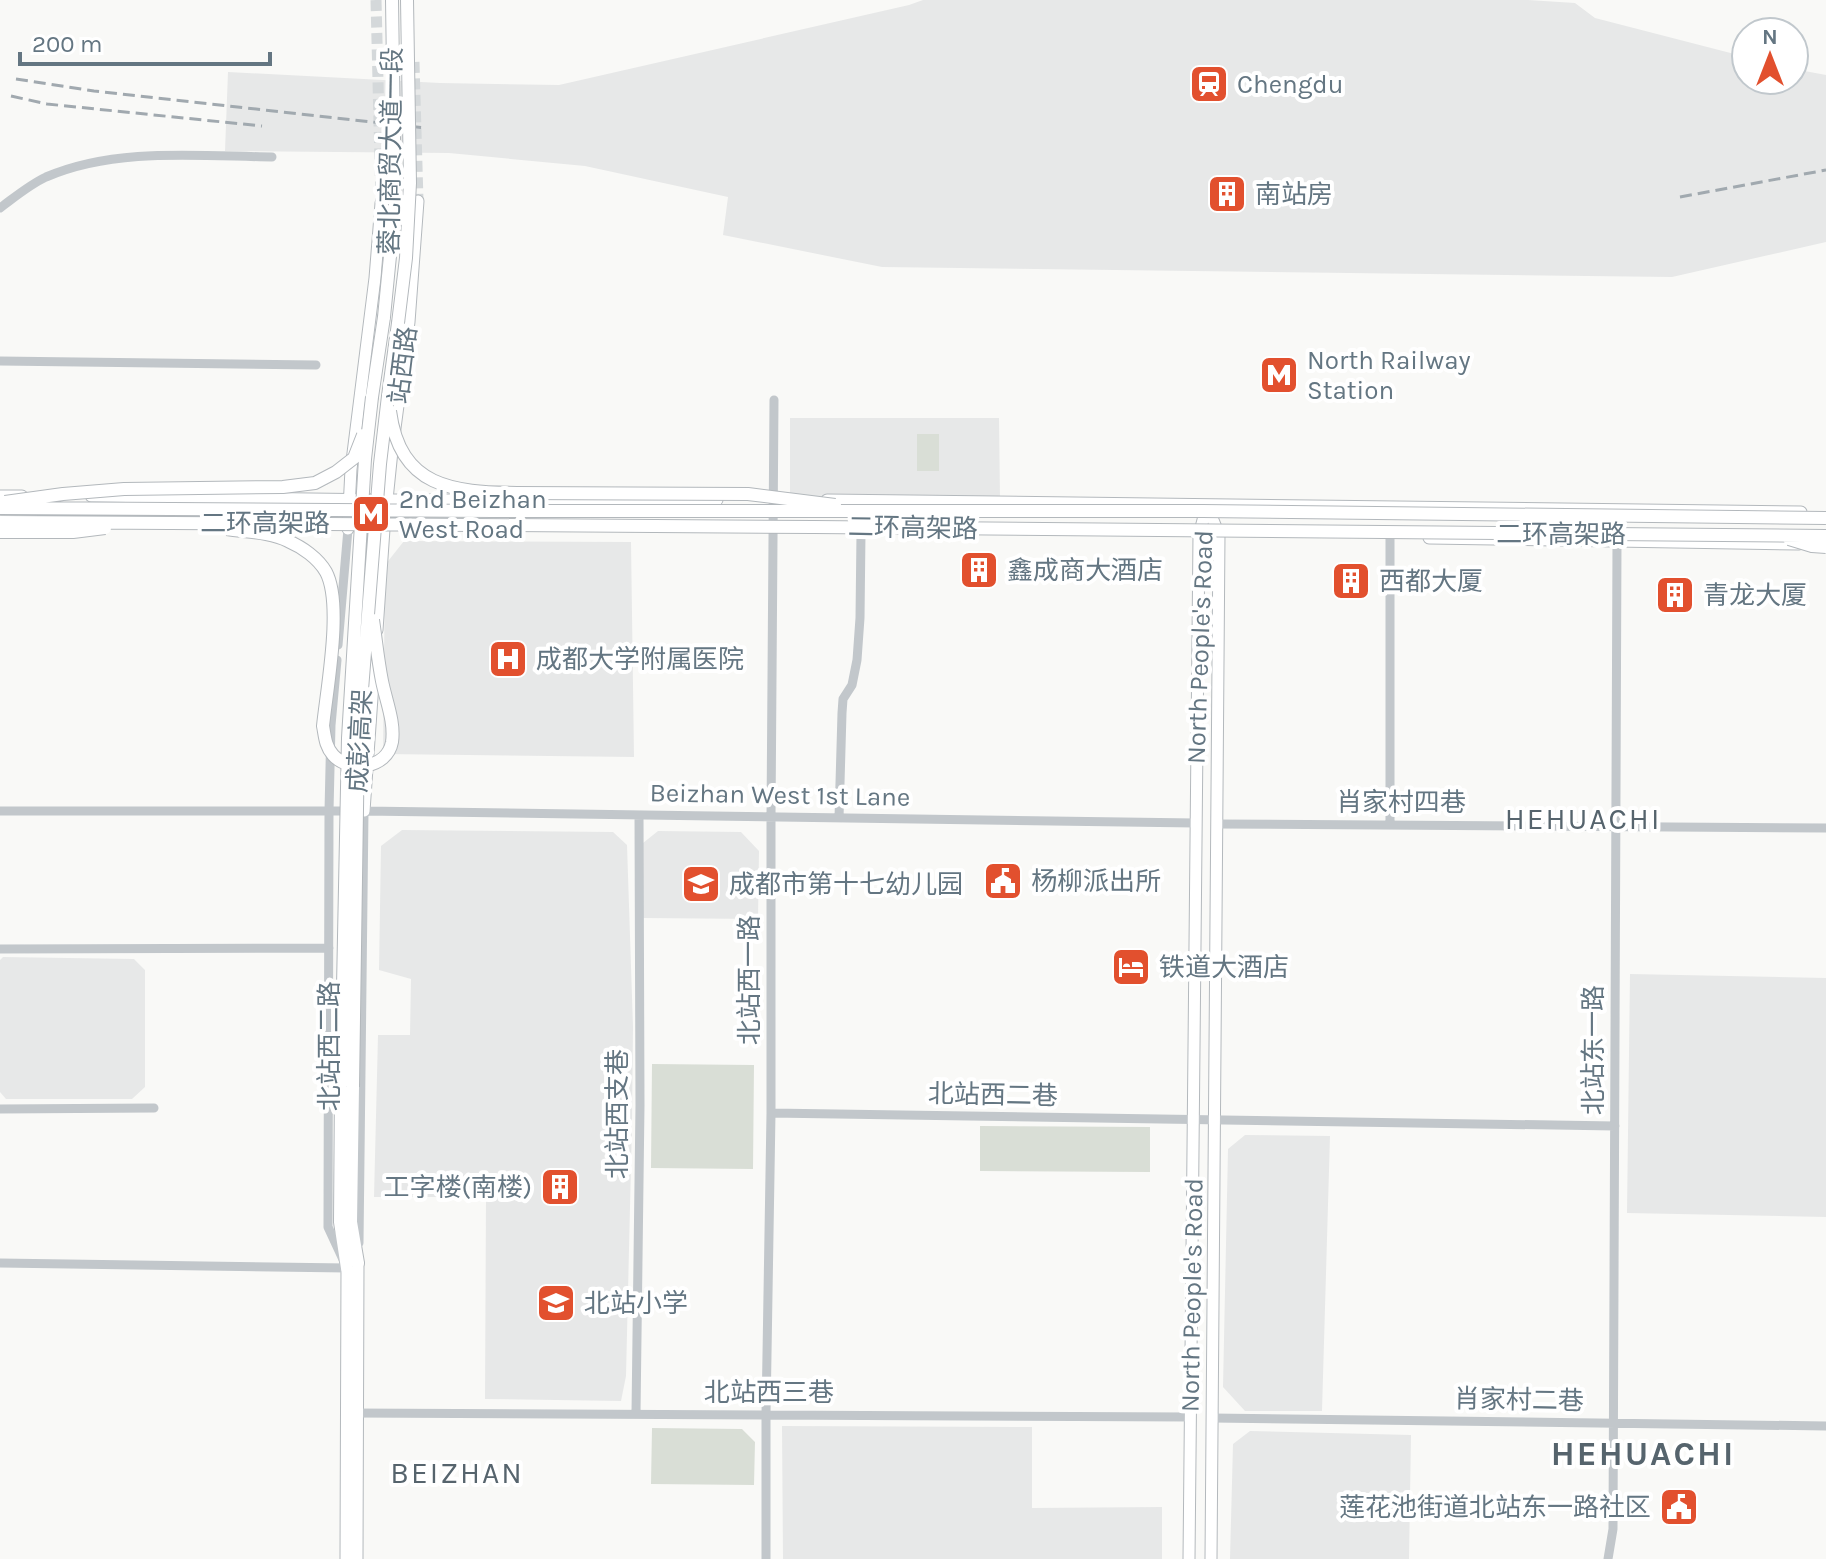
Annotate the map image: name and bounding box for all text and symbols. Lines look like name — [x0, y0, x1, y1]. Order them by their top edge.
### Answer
scale bar — [20, 16, 270, 66]
north arrow — [1730, 16, 1810, 96]
text: N — [1762, 24, 1778, 50]
text: 200 m — [32, 30, 103, 58]
street label: 蓉北商贸大道一段 — [374, 47, 408, 255]
station icon: Chengdu — [1188, 63, 1230, 105]
place label: Chengdu — [1237, 69, 1344, 100]
building icon: 南站房 — [1206, 173, 1248, 215]
place label: 南站房 — [1255, 179, 1333, 210]
street label: 站西路 — [383, 324, 423, 406]
place label: North Railway Station — [1307, 345, 1471, 406]
metro station icon: North Railway Station — [1258, 354, 1300, 396]
place label: 2nd Beizhan West Road — [399, 484, 547, 545]
metro station icon: 2nd Beizhan West Road — [350, 493, 392, 535]
street label: 二环高架路 — [200, 508, 330, 539]
street label: 二环高架路 — [848, 511, 978, 545]
street label: 二环高架路 — [1496, 519, 1626, 550]
street label: North People's Road — [1180, 530, 1220, 764]
building icon: 鑫成商大酒店 — [958, 549, 1000, 591]
place label: 鑫成商大酒店 — [1007, 555, 1163, 586]
building icon: 西都大厦 — [1330, 560, 1372, 602]
place label: 西都大厦 — [1379, 566, 1483, 597]
building icon: 青龙大厦 — [1654, 574, 1696, 616]
place label: 青龙大厦 — [1703, 580, 1807, 611]
hospital icon: 成都大学附属医院 — [487, 638, 529, 680]
place label: 成都大学附属医院 — [536, 644, 744, 675]
street label: 成彭高架 — [342, 688, 378, 794]
street label: Beizhan West 1st Lane — [649, 777, 911, 813]
street label: 肖家村四巷 — [1336, 787, 1466, 818]
district label: HEHUACHI — [1505, 801, 1661, 837]
public building icon: 杨柳派出所 — [982, 860, 1024, 902]
school or university icon: 成都市第十七幼儿园 — [680, 863, 722, 905]
place label: 杨柳派出所 — [1031, 866, 1161, 897]
place label: 成都市第十七幼儿园 — [729, 869, 963, 900]
street label: 北站西一路 — [734, 915, 765, 1045]
hotel icon: 铁道大酒店 — [1110, 946, 1152, 988]
place label: 铁道大酒店 — [1159, 952, 1289, 983]
street label: 北站西二路 — [314, 981, 345, 1111]
street label: 北站东一路 — [1578, 985, 1609, 1115]
street label: 北站西支巷 — [602, 1049, 633, 1179]
street label: 北站西二巷 — [928, 1078, 1058, 1112]
building icon: 工字楼(南楼) — [539, 1166, 581, 1208]
place label: 工字楼(南楼) — [384, 1172, 532, 1203]
street label: North People's Road — [1174, 1178, 1210, 1412]
school or university icon: 北站小学 — [535, 1282, 577, 1324]
place label: 北站小学 — [584, 1288, 688, 1319]
street label: 北站西三巷 — [704, 1377, 834, 1408]
street label: 肖家村二巷 — [1454, 1383, 1584, 1417]
district label: HEHUACHI — [1551, 1434, 1735, 1474]
district label: BEIZHAN — [390, 1455, 524, 1491]
public building icon: 莲花池街道北站东一路社区 — [1658, 1486, 1700, 1528]
place label: 莲花池街道北站东一路社区 — [1339, 1492, 1651, 1523]

